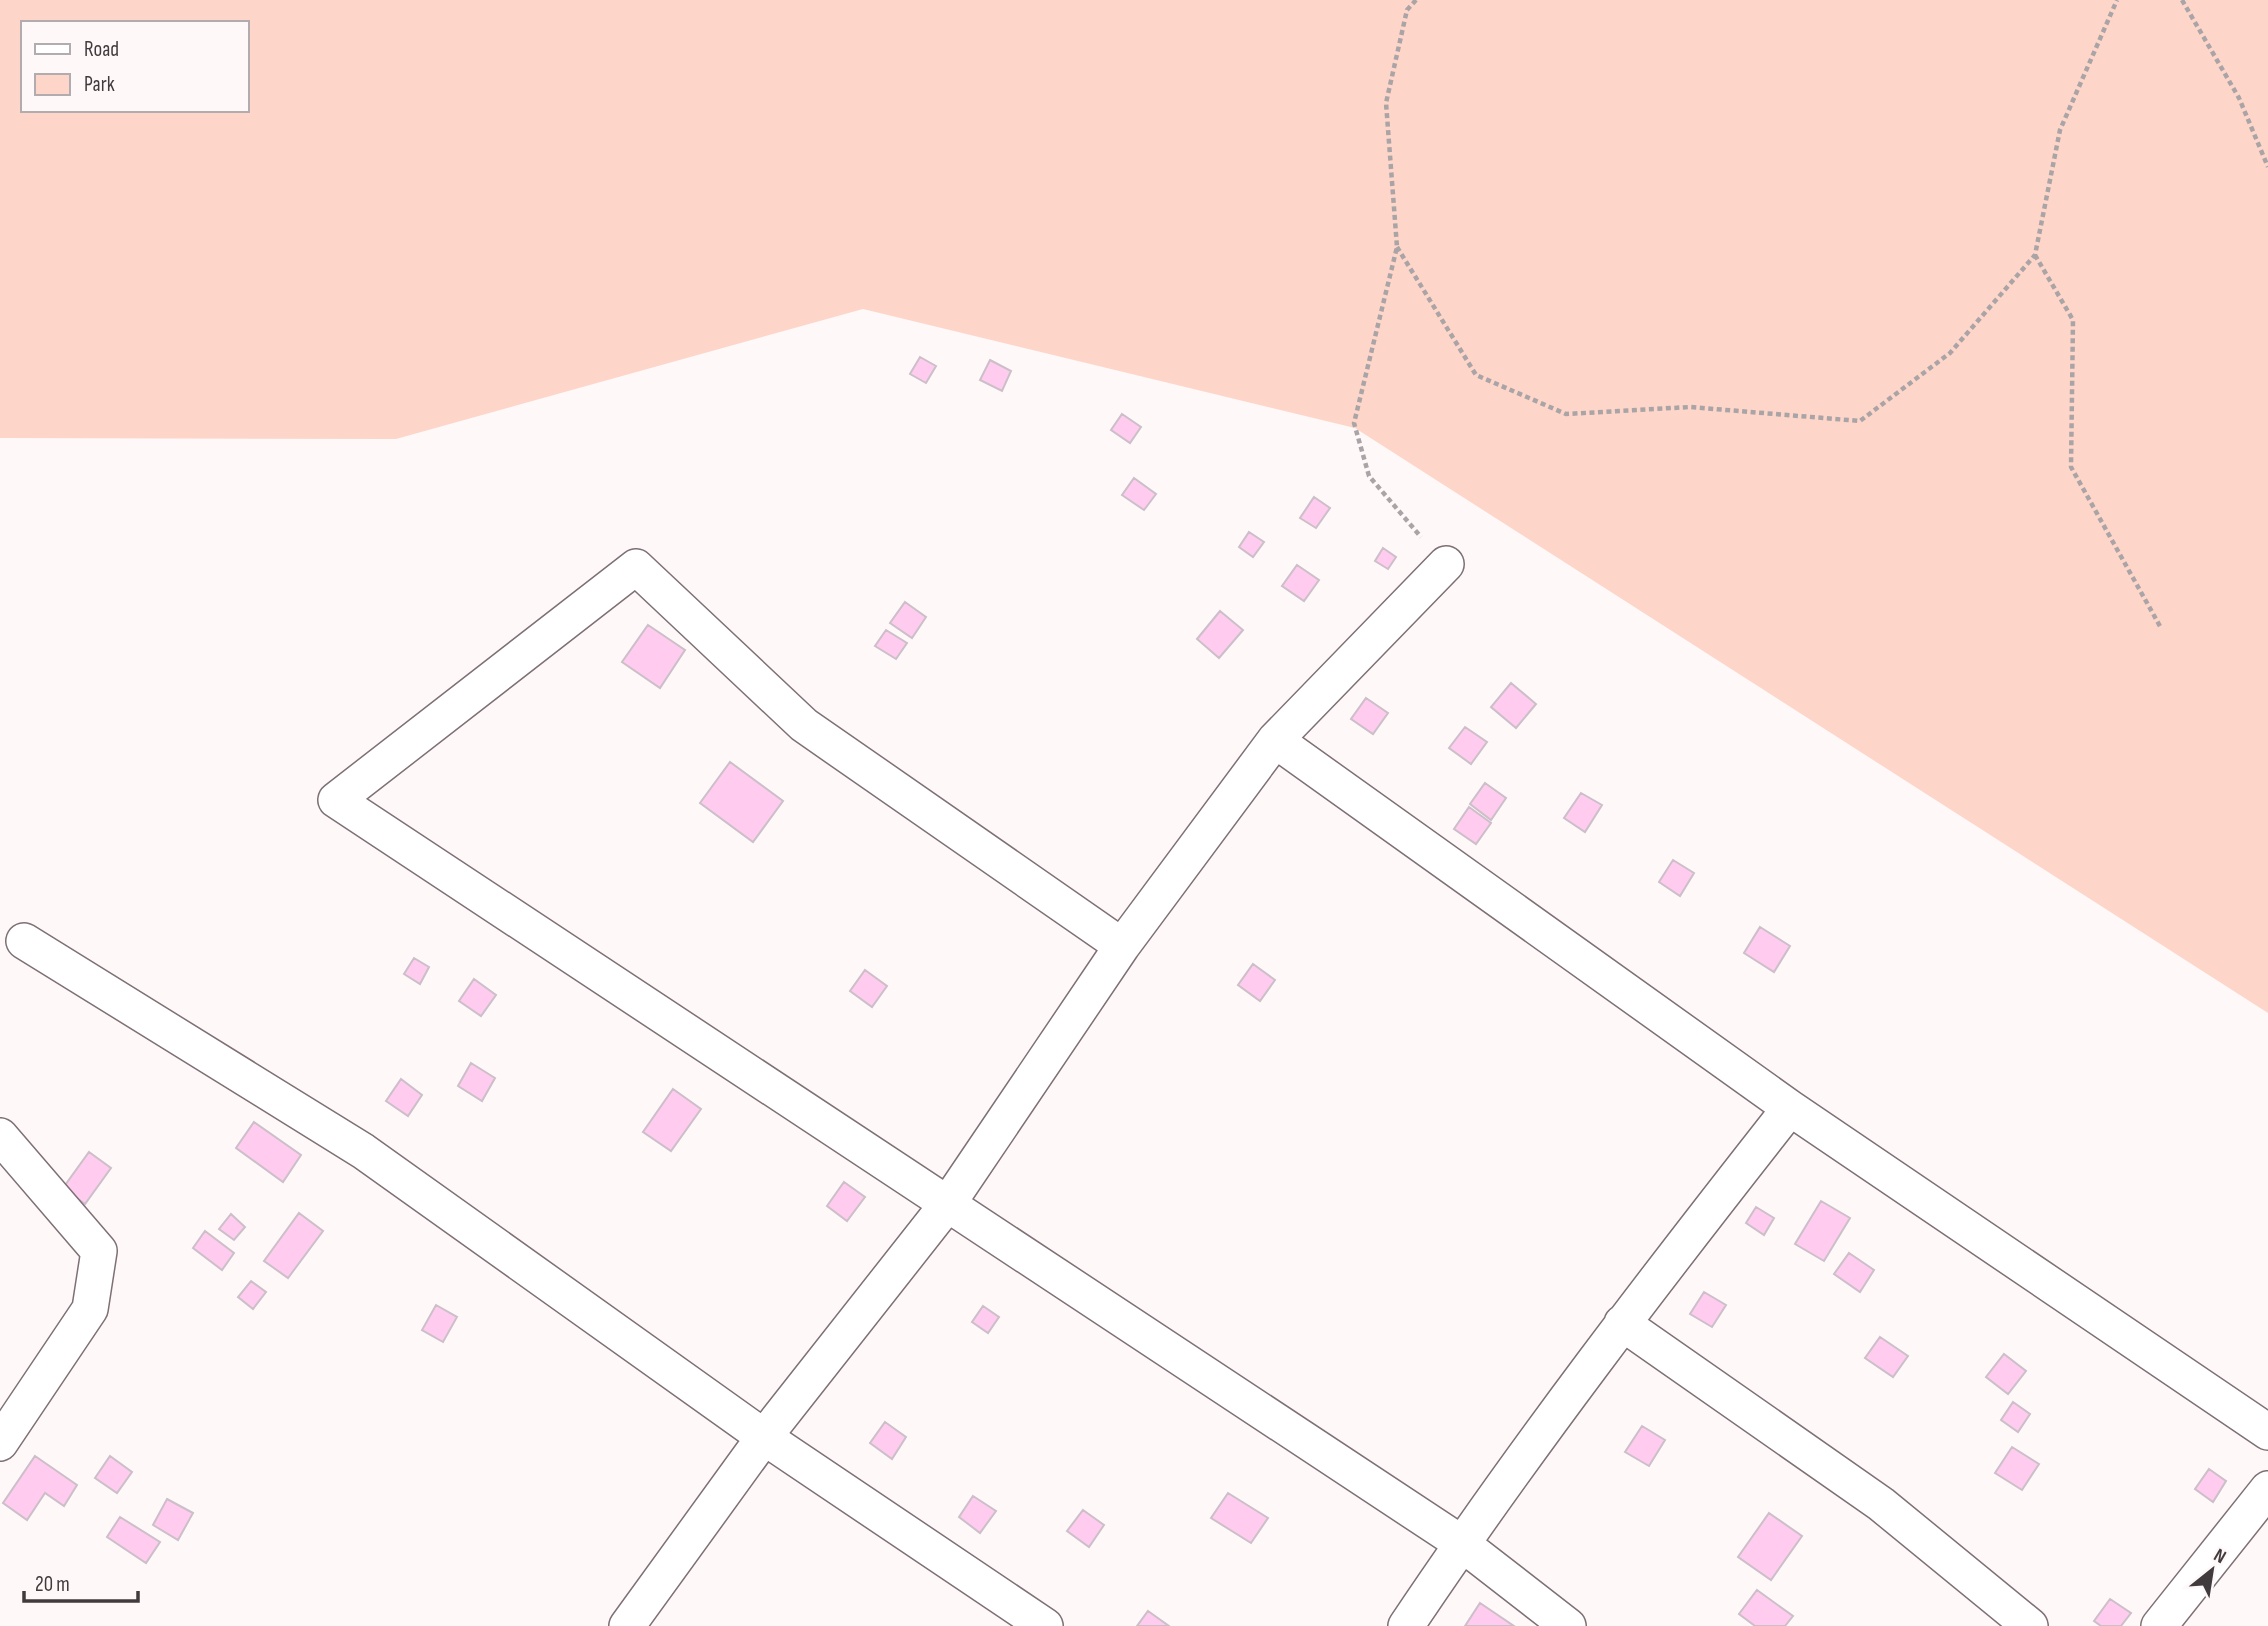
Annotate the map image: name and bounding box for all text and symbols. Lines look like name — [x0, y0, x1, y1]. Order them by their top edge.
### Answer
legend — [21, 21, 248, 112]
text: Road — [84, 37, 119, 62]
text: Park — [84, 72, 115, 97]
north arrow — [2177, 1535, 2247, 1605]
text: N — [2210, 1544, 2230, 1569]
scale bar — [24, 1560, 138, 1604]
text: 20 m — [35, 1572, 70, 1597]

